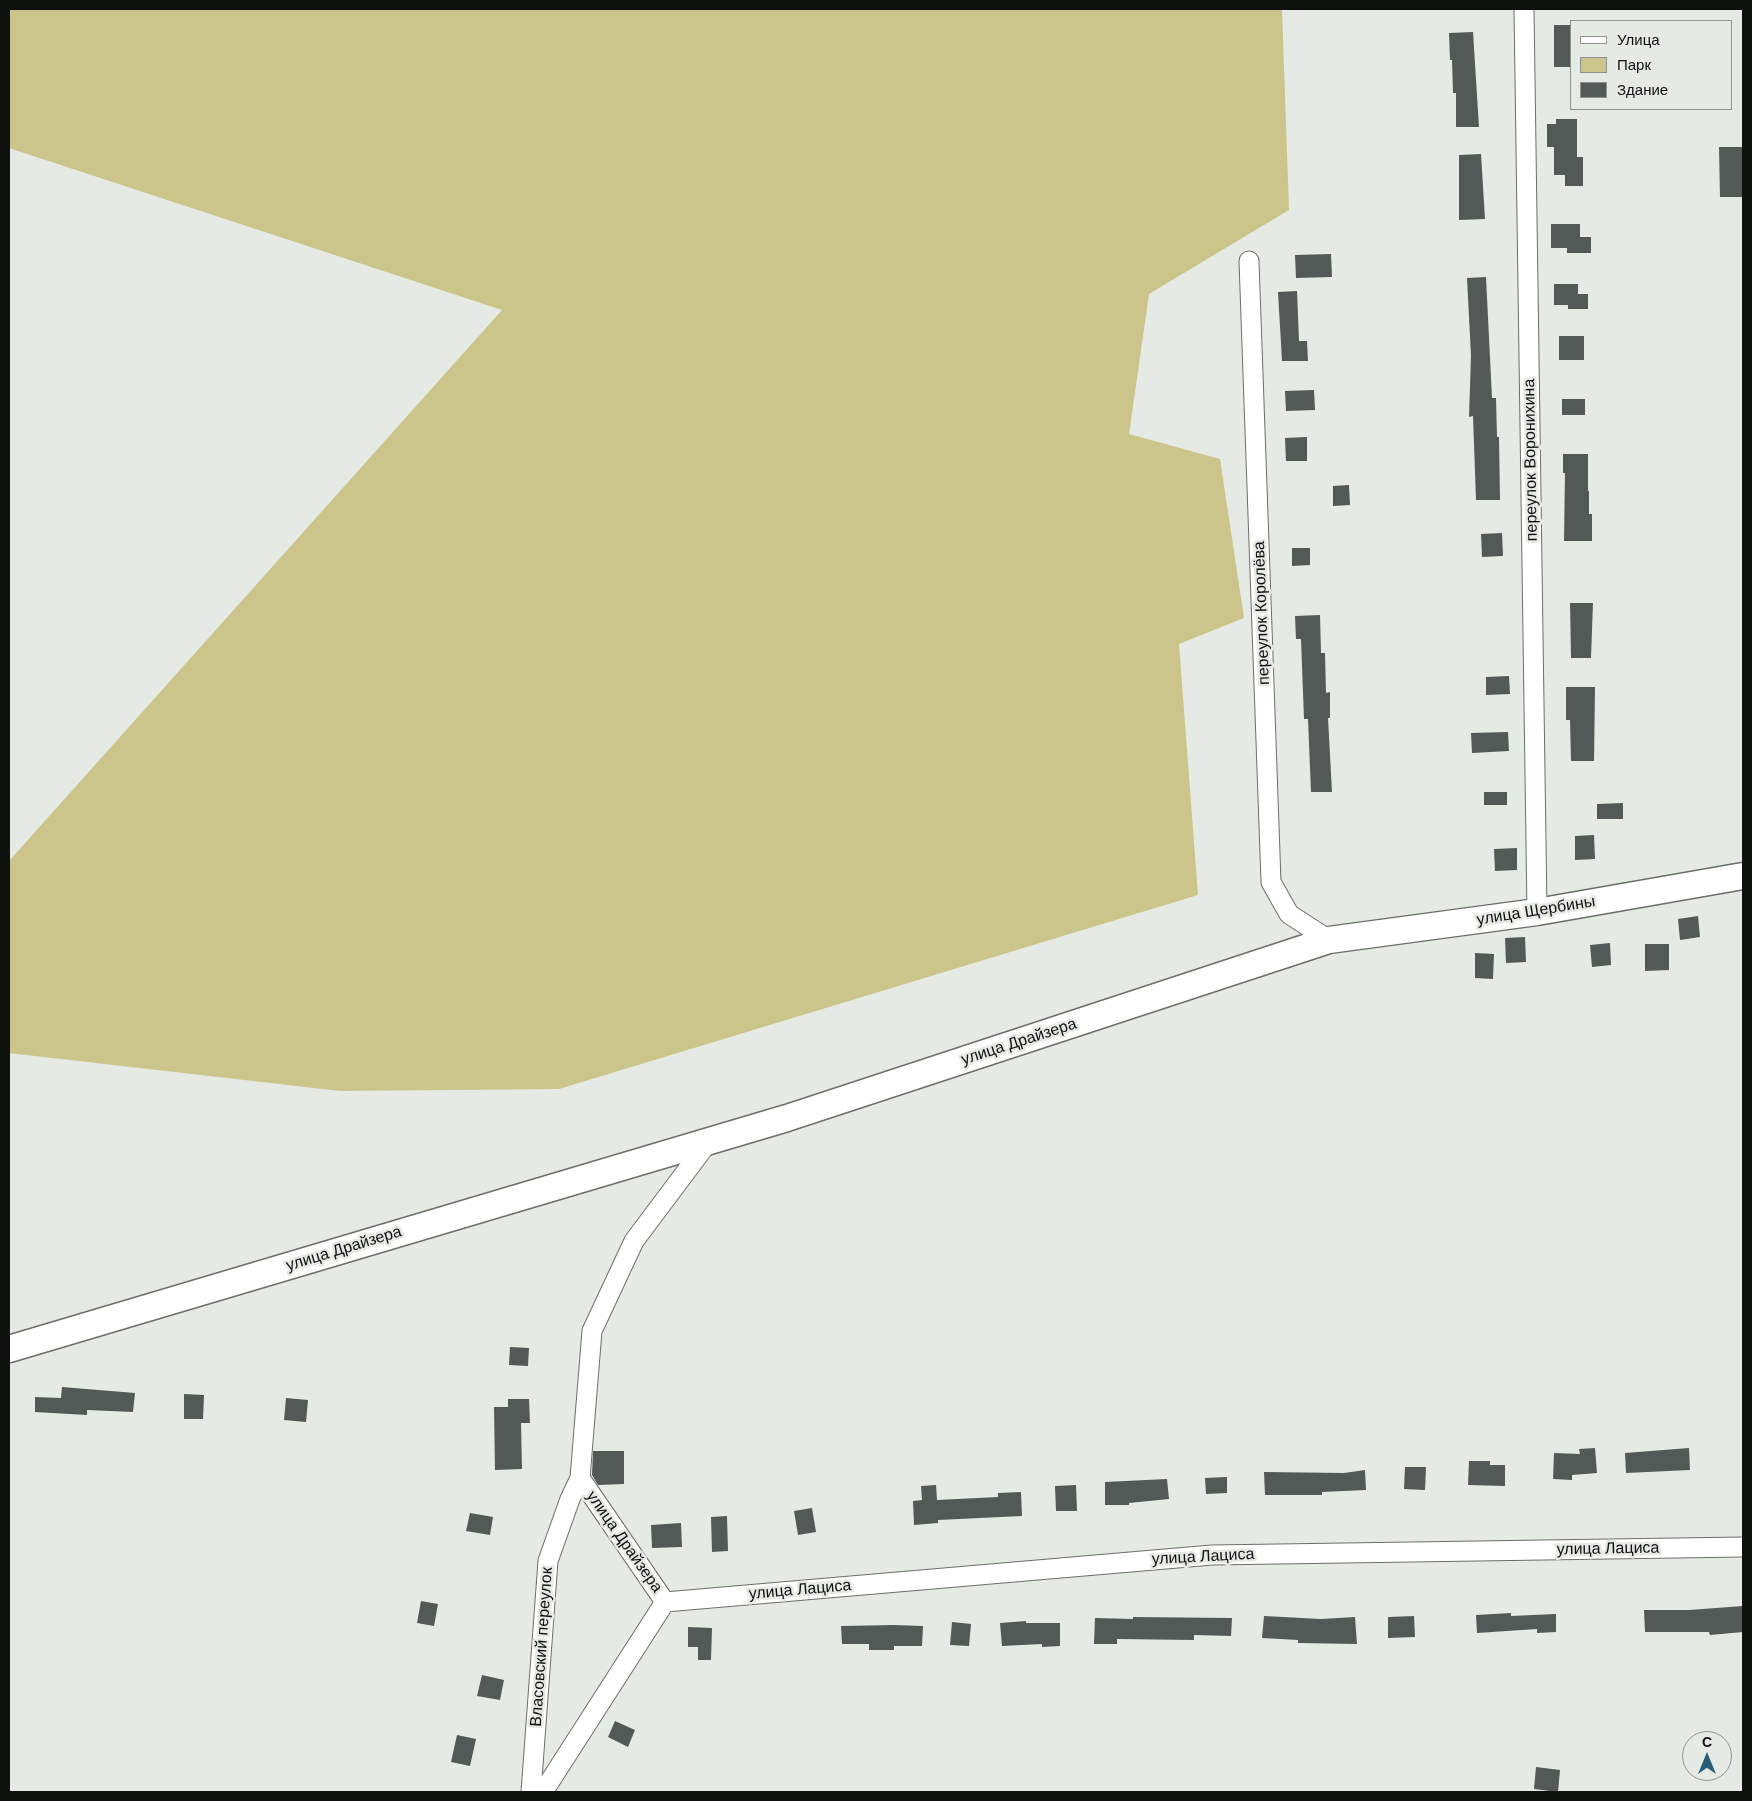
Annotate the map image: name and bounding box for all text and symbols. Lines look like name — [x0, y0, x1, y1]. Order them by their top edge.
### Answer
legend — [1570, 20, 1732, 110]
text: Улица — [1617, 31, 1660, 48]
text: Парк — [1617, 56, 1651, 73]
text: Здание — [1617, 81, 1668, 98]
street label: переулок Воронихина — [1520, 379, 1542, 541]
street label: переулок Королёва — [1250, 541, 1274, 685]
street label: улица Щербины — [1475, 892, 1597, 930]
street label: улица Драйзера — [959, 1014, 1079, 1070]
street label: улица Драйзера — [284, 1222, 404, 1276]
street label: улица Драйзера — [582, 1487, 666, 1597]
street label: улица Лациса — [1556, 1539, 1660, 1559]
street label: улица Лациса — [1151, 1545, 1255, 1569]
street label: Власовский переулок — [527, 1567, 557, 1727]
street label: улица Лациса — [748, 1576, 852, 1604]
north arrow — [1682, 1731, 1732, 1781]
text: С — [1702, 1734, 1712, 1750]

